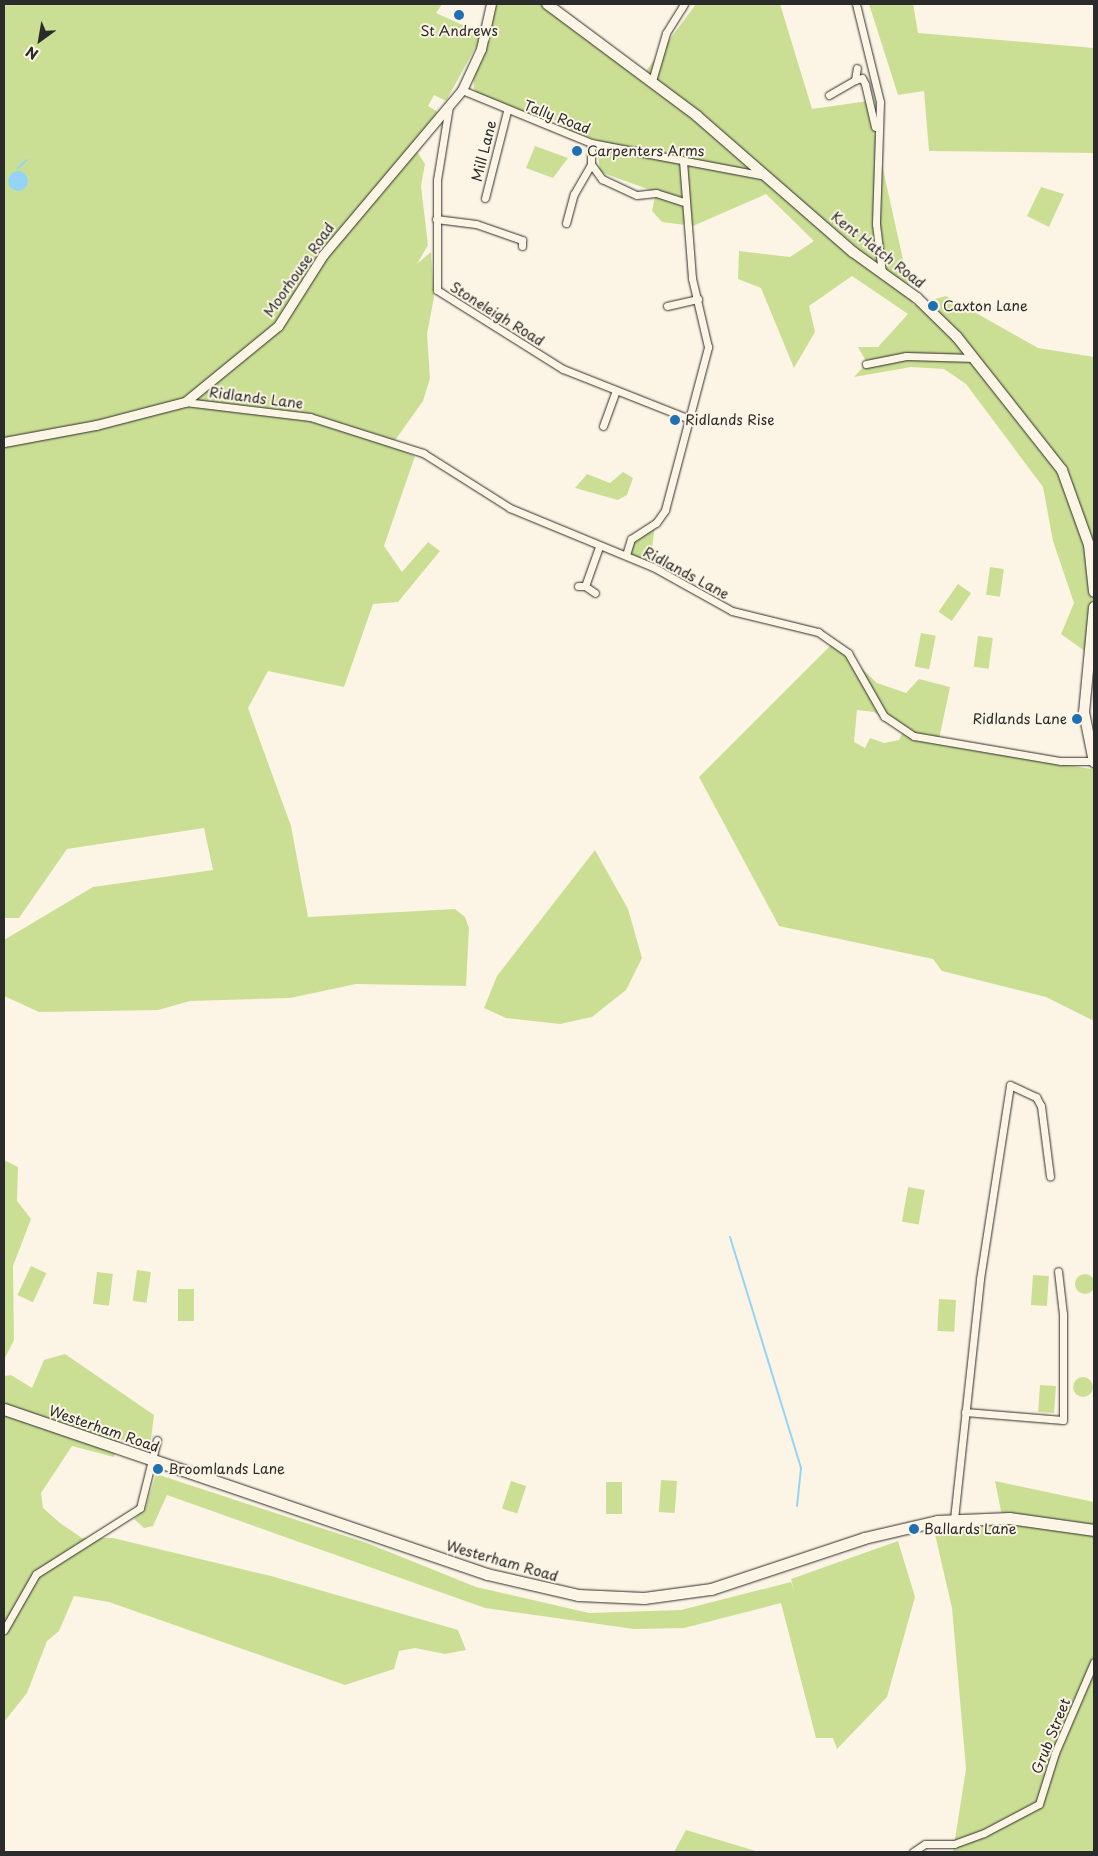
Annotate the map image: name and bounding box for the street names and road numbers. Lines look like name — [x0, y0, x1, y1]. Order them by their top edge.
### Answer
street label: Tally Road — [521, 97, 593, 137]
street label: Mill Lane — [468, 119, 500, 183]
street label: Kent Hatch Road — [828, 208, 928, 292]
street label: Moorhouse Road — [260, 220, 338, 320]
street label: Stoneleigh Road — [447, 278, 547, 350]
street label: Ridlands Lane — [208, 384, 304, 412]
street label: Ridlands Lane — [640, 543, 732, 603]
street label: Westerham Road — [47, 1402, 161, 1456]
street label: Westerham Road — [444, 1537, 560, 1585]
street label: Grub Street — [1028, 1695, 1074, 1777]

